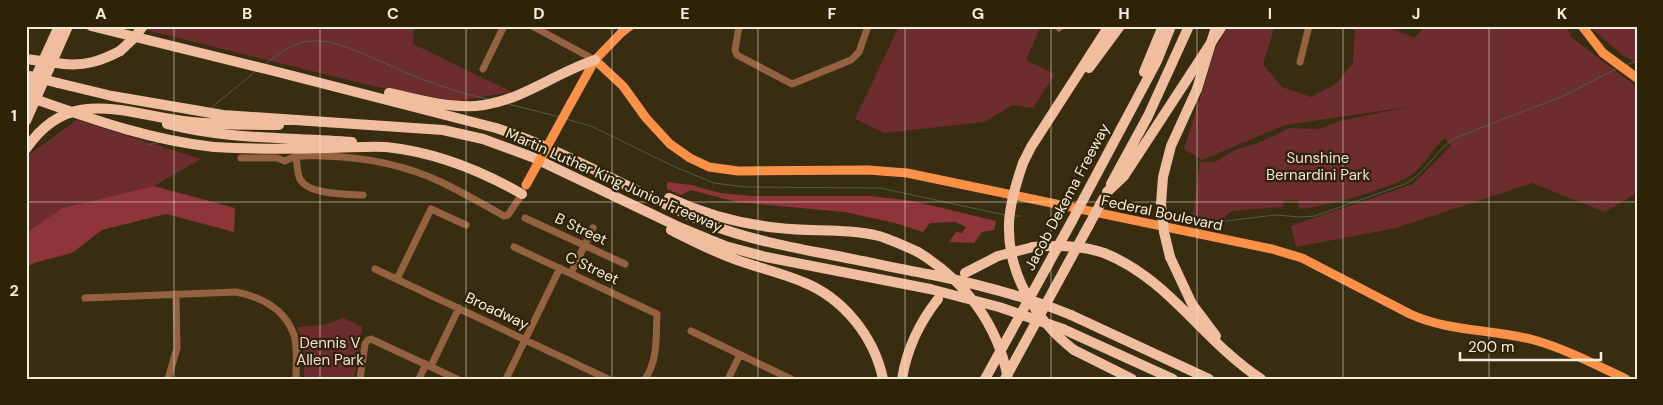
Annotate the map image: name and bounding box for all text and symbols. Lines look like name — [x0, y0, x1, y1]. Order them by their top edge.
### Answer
text: A — [95, 3, 107, 24]
text: B — [242, 3, 252, 24]
text: C — [387, 3, 399, 24]
text: D — [533, 3, 545, 24]
text: E — [680, 3, 690, 24]
text: F — [828, 3, 837, 24]
text: G — [972, 3, 984, 24]
text: H — [1118, 3, 1130, 24]
text: I — [1268, 3, 1272, 24]
text: J — [1412, 3, 1420, 24]
text: K — [1557, 3, 1568, 24]
text: 1 — [11, 105, 17, 126]
street label: Jacob Dekema Freeway — [1020, 119, 1115, 274]
street label: Martin Luther King Junior Freeway — [503, 123, 726, 237]
park label: Sunshine Bernardini Park — [1266, 148, 1370, 185]
street label: Federal Boulevard — [1099, 190, 1225, 236]
street label: B Street — [552, 208, 611, 250]
street label: C Street — [562, 247, 622, 289]
text: 2 — [9, 280, 19, 301]
street label: Broadway — [462, 288, 533, 335]
scale bar — [1460, 330, 1602, 362]
park label: Dennis V Allen Park — [296, 333, 364, 370]
text: 200 m — [1468, 337, 1514, 357]

